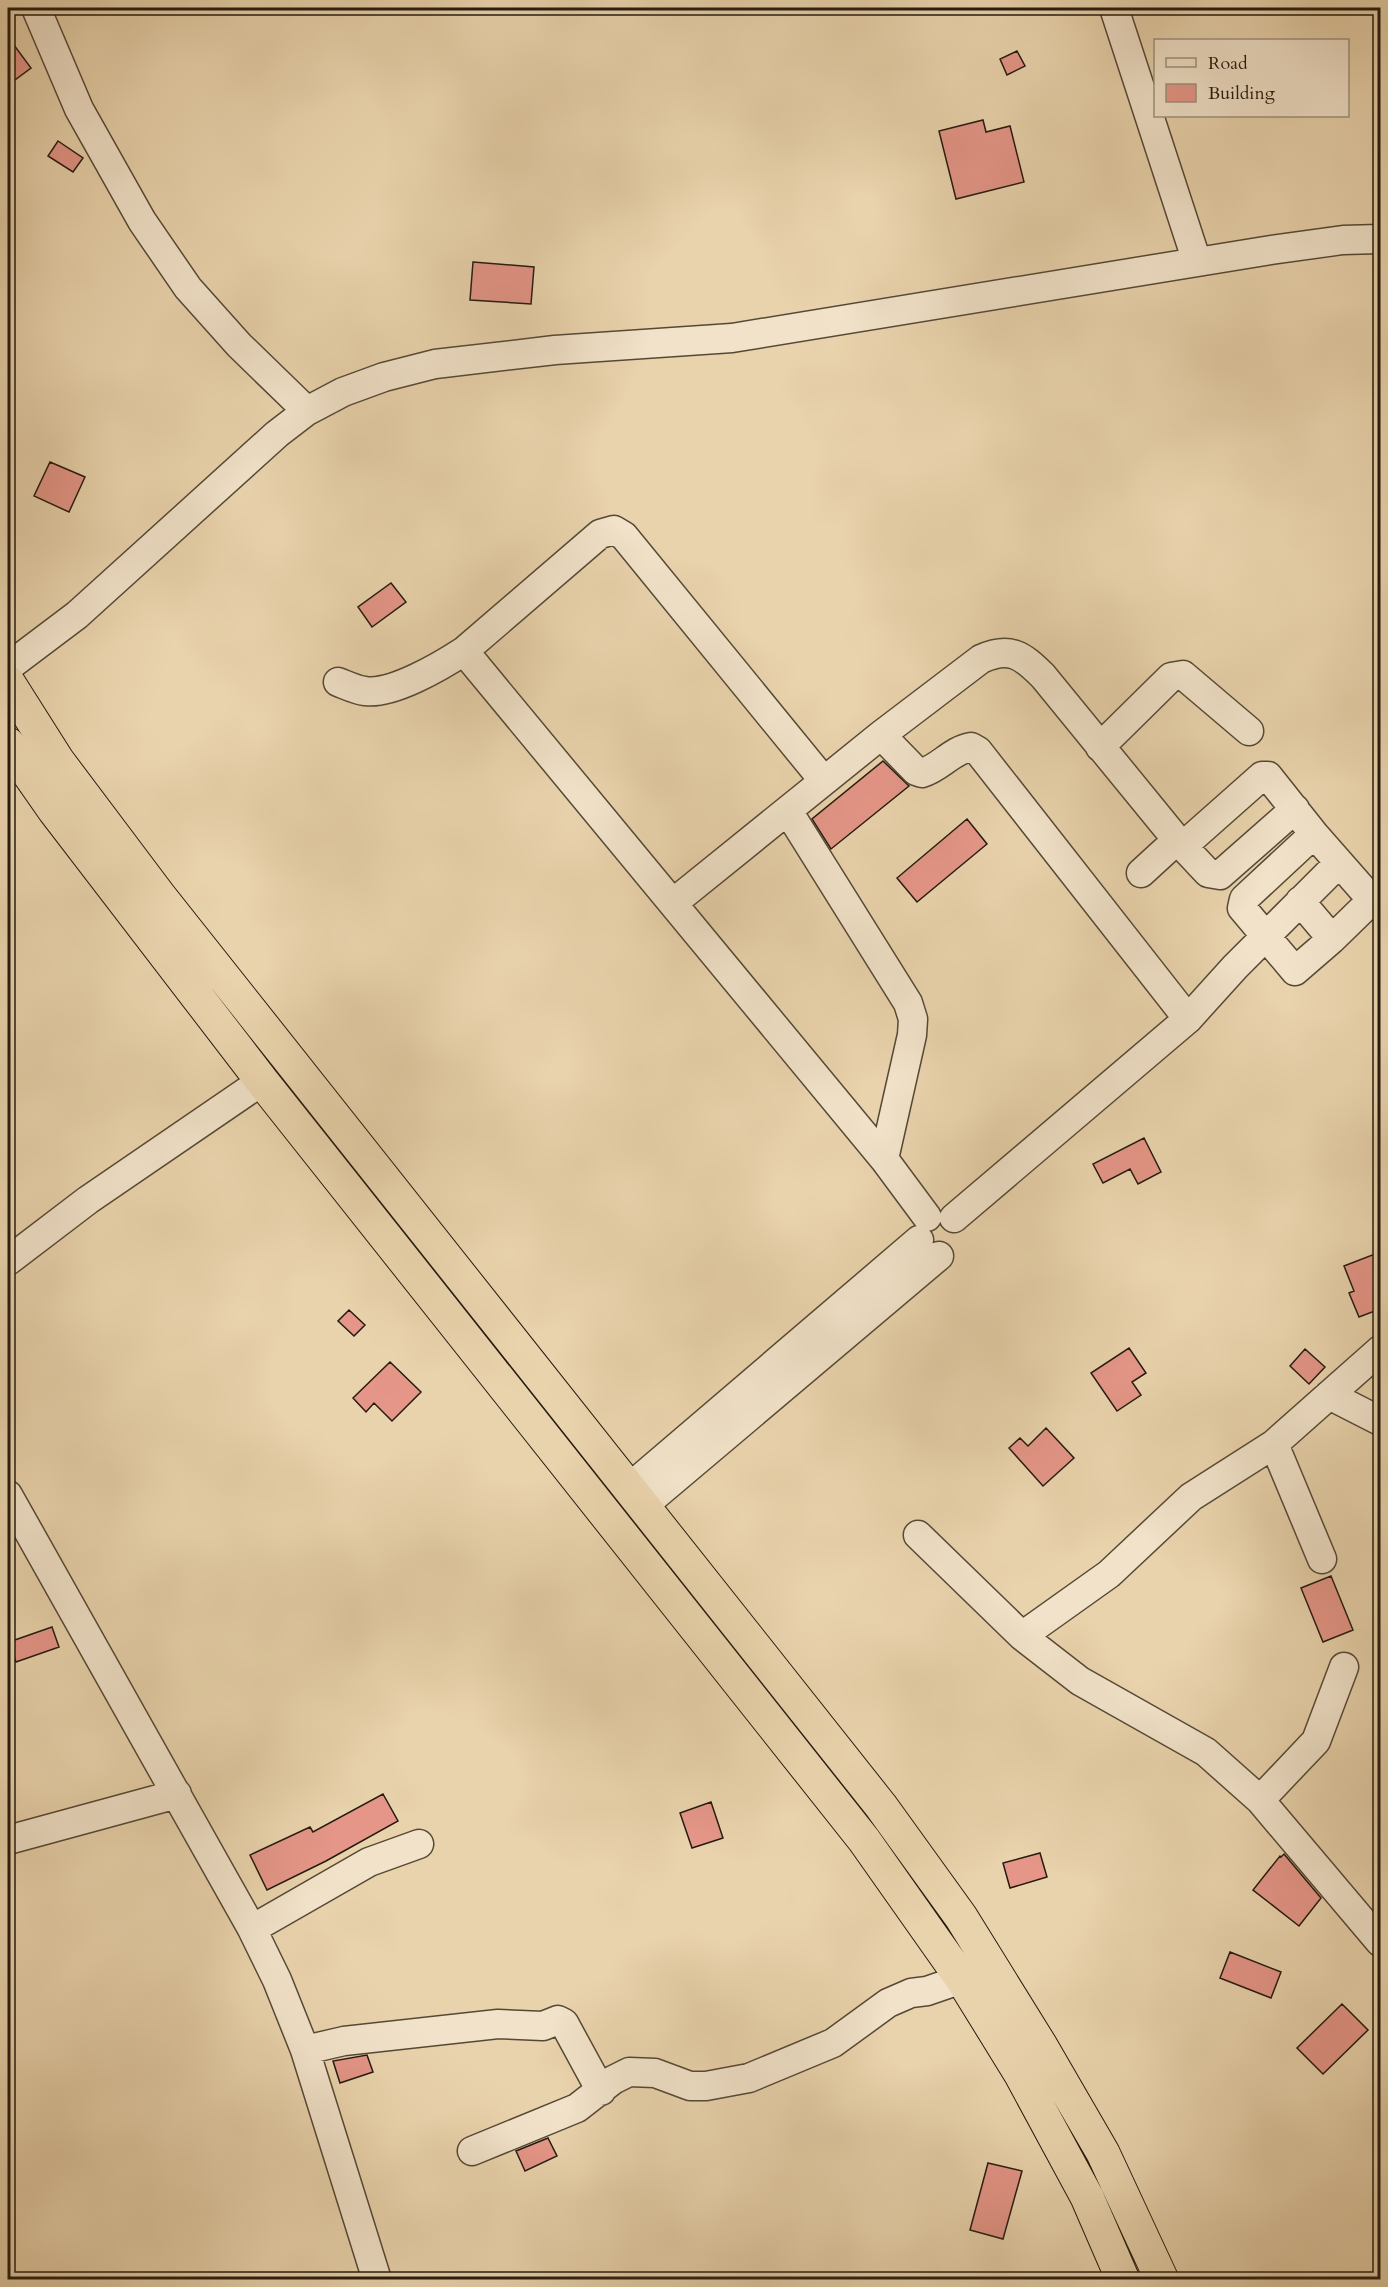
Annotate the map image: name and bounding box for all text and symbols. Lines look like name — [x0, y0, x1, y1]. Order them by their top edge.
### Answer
legend — [1154, 39, 1349, 117]
text: Road — [1208, 51, 1248, 76]
text: Building — [1208, 81, 1276, 106]

